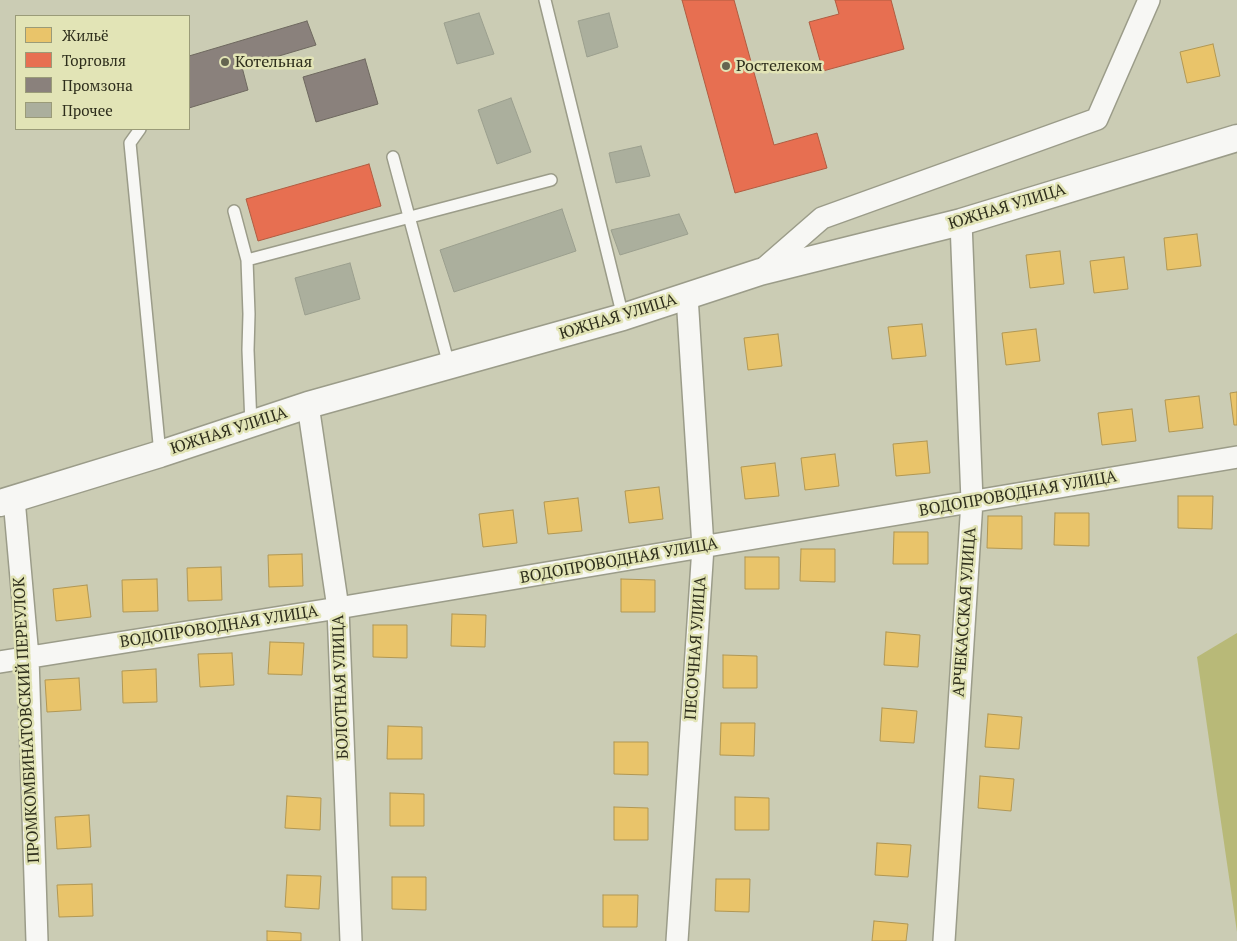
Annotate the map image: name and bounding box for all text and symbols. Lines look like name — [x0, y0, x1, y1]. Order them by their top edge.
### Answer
legend — [15, 15, 190, 130]
text: Жильё — [62, 25, 109, 45]
text: Торговля — [62, 50, 126, 70]
place label: Котельная — [235, 52, 312, 72]
marker: Котельная — [219, 56, 231, 68]
place label: Ростелеком — [736, 56, 823, 76]
marker: Ростелеком — [720, 60, 732, 72]
text: Промзона — [62, 75, 133, 95]
text: Прочее — [62, 100, 113, 120]
street label: ЮЖНАЯ УЛИЦА — [946, 180, 1068, 234]
street label: ЮЖНАЯ УЛИЦА — [557, 290, 679, 344]
street label: ЮЖНАЯ УЛИЦА — [168, 403, 290, 459]
street label: ВОДОПРОВОДНАЯ УЛИЦА — [918, 467, 1118, 521]
street label: АРЧЕКАССКАЯ УЛИЦА — [949, 527, 981, 697]
street label: ВОДОПРОВОДНАЯ УЛИЦА — [519, 534, 719, 588]
street label: ПЕСОЧНАЯ УЛИЦА — [681, 575, 711, 721]
street label: ПРОМКОМБИНАТОВСКИЙ ПЕРЕУЛОК — [10, 577, 44, 863]
street label: ВОДОПРОВОДНАЯ УЛИЦА — [118, 602, 320, 652]
street label: БОЛОТНАЯ УЛИЦА — [329, 614, 353, 760]

